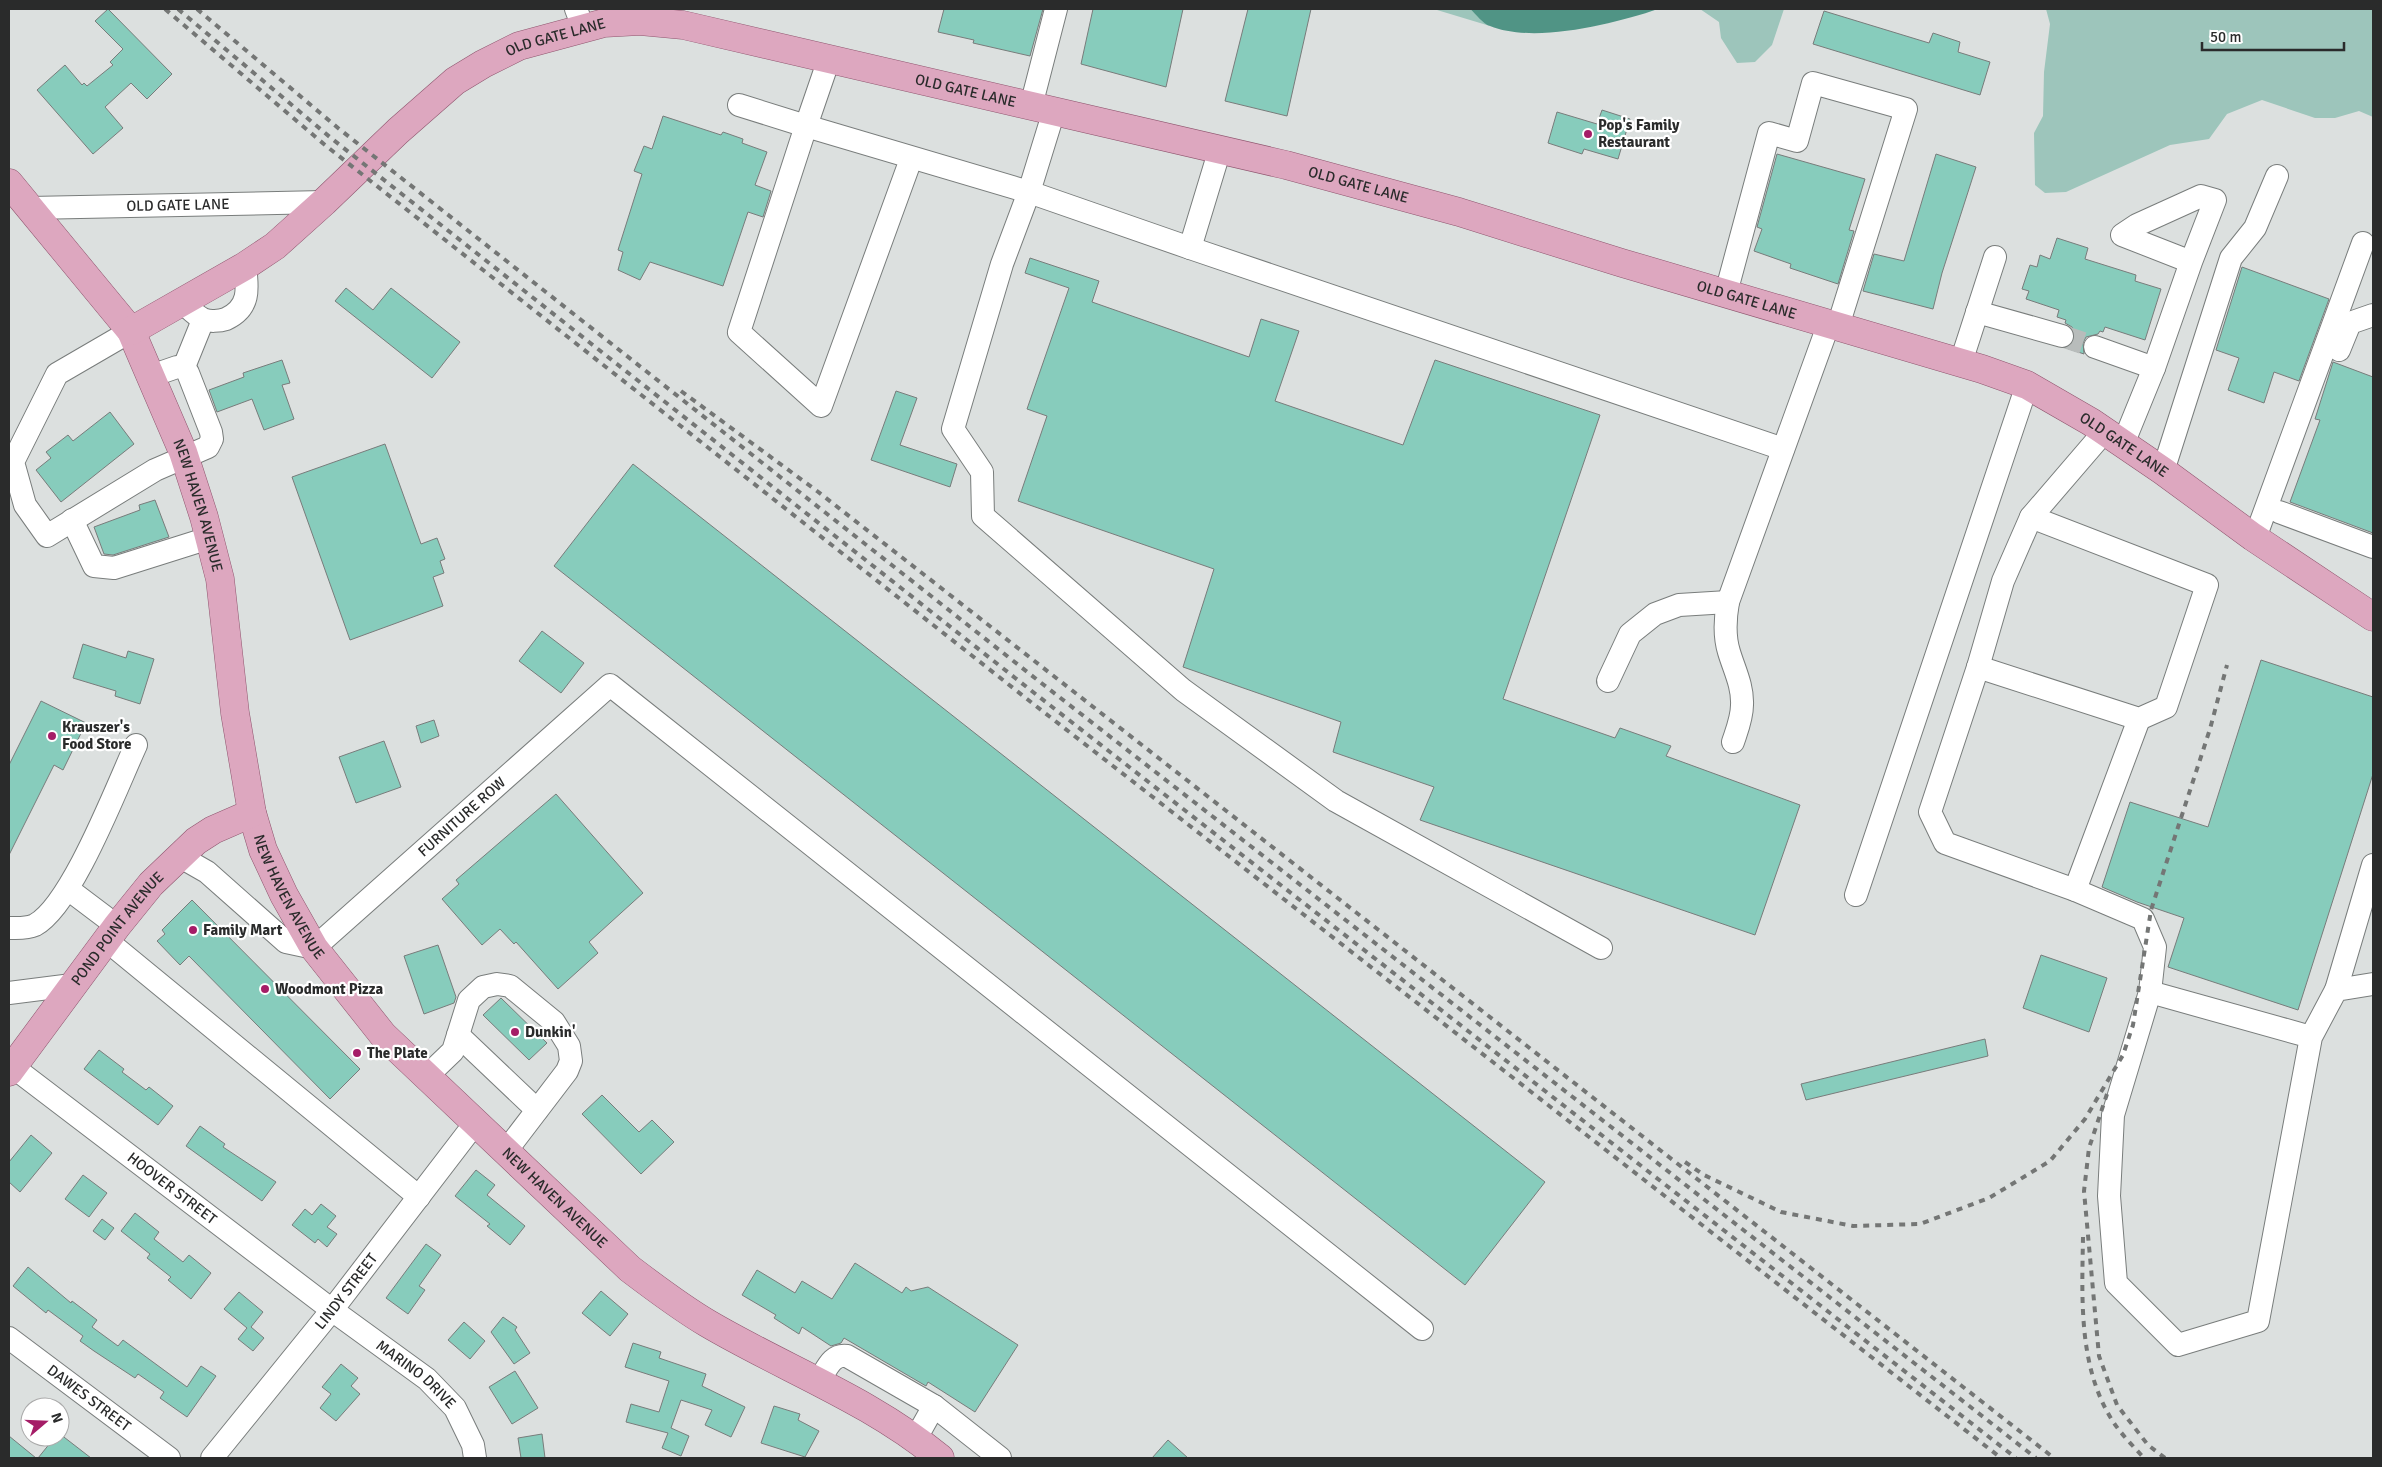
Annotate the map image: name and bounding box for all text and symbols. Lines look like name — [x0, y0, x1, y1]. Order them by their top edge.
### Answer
street label: OLD GATE LANE — [502, 14, 607, 60]
scale bar — [2202, 20, 2344, 52]
text: 50 m — [2210, 28, 2241, 46]
street label: OLD GATE LANE — [913, 70, 1018, 111]
place label: Pop's Family Restaurant — [1598, 116, 1680, 151]
marker: Pop's Family Restaurant — [1582, 128, 1594, 140]
street label: OLD GATE LANE — [1306, 162, 1411, 207]
street label: OLD GATE LANE — [126, 195, 230, 215]
street label: OLD GATE LANE — [1695, 277, 1799, 323]
street label: OLD GATE LANE — [2076, 408, 2172, 481]
street label: NEW HAVEN AVENUE — [169, 436, 227, 574]
place label: Krauszer's Food Store — [62, 718, 131, 753]
marker: Krauszer's Food Store — [46, 730, 58, 742]
street label: FURNITURE ROW — [414, 773, 509, 860]
street label: NEW HAVEN AVENUE — [250, 832, 328, 963]
street label: POND POINT AVENUE — [67, 868, 167, 989]
place label: Family Mart — [203, 921, 283, 939]
marker: Family Mart — [187, 924, 199, 936]
place label: Woodmont Pizza — [275, 980, 384, 998]
marker: Woodmont Pizza — [259, 983, 271, 995]
place label: Dunkin' — [525, 1023, 575, 1041]
marker: Dunkin' — [509, 1026, 521, 1038]
place label: The Plate — [367, 1044, 428, 1062]
marker: The Plate — [351, 1047, 363, 1059]
street label: NEW HAVEN AVENUE — [498, 1144, 611, 1252]
street label: HOOVER STREET — [124, 1148, 221, 1228]
street label: LINDY STREET — [311, 1249, 382, 1333]
street label: MARINO DRIVE — [373, 1336, 460, 1412]
street label: DAWES STREET — [44, 1361, 135, 1436]
north arrow — [20, 1397, 70, 1447]
text: N — [47, 1411, 66, 1425]

